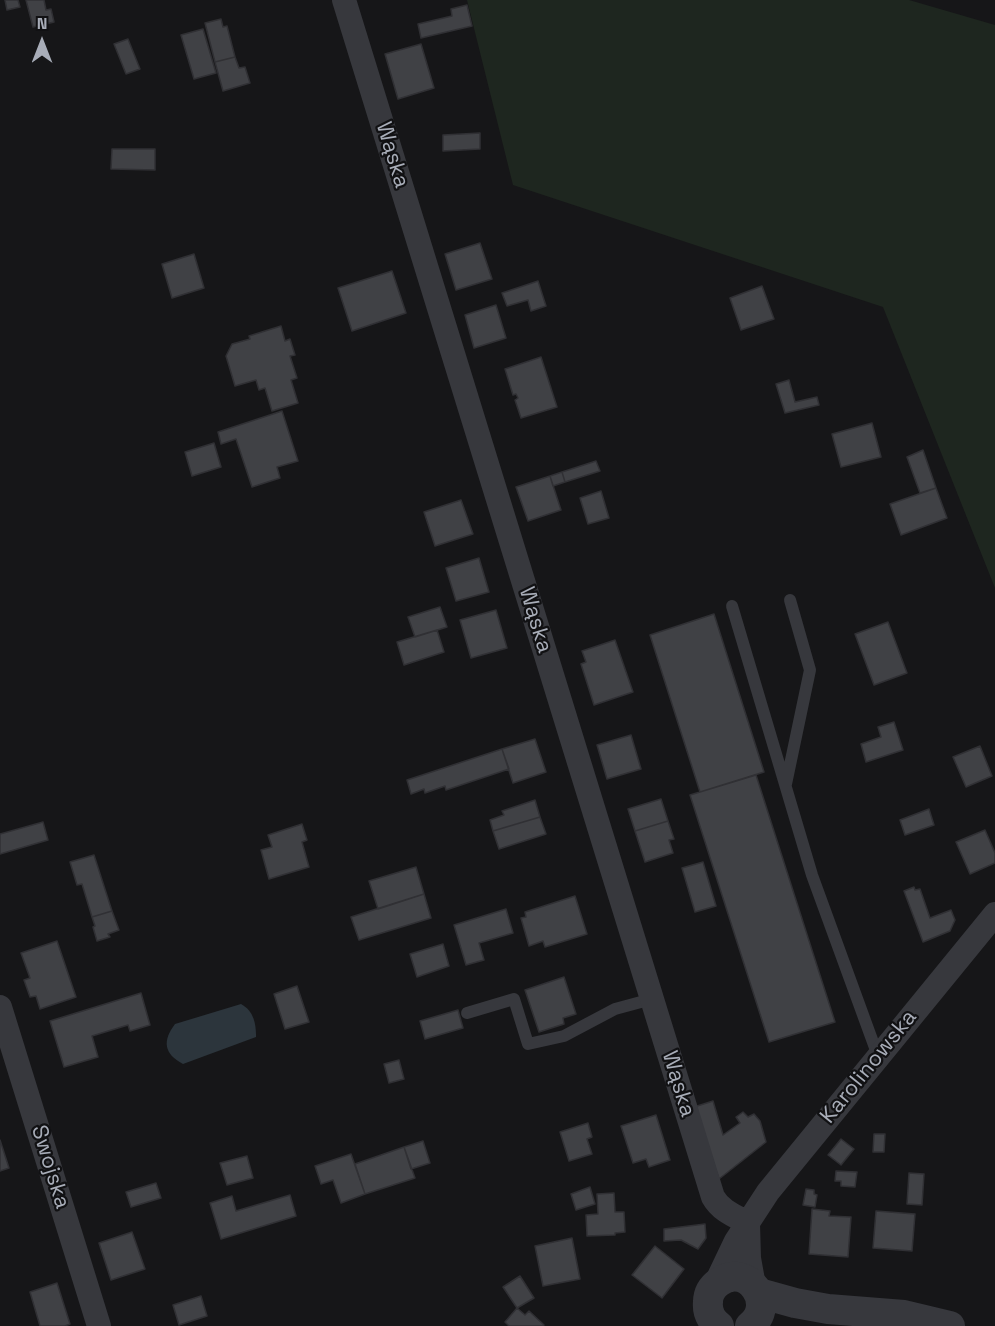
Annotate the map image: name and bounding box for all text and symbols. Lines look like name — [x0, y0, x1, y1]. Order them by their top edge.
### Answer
north arrow — [12, 12, 72, 72]
text: N — [37, 13, 47, 34]
street label: Wąska — [370, 119, 414, 191]
street label: Wąska — [513, 584, 557, 656]
street label: Karolinowska — [815, 1005, 923, 1129]
street label: Wąska — [656, 1048, 700, 1120]
street label: Swojska — [25, 1122, 75, 1212]

